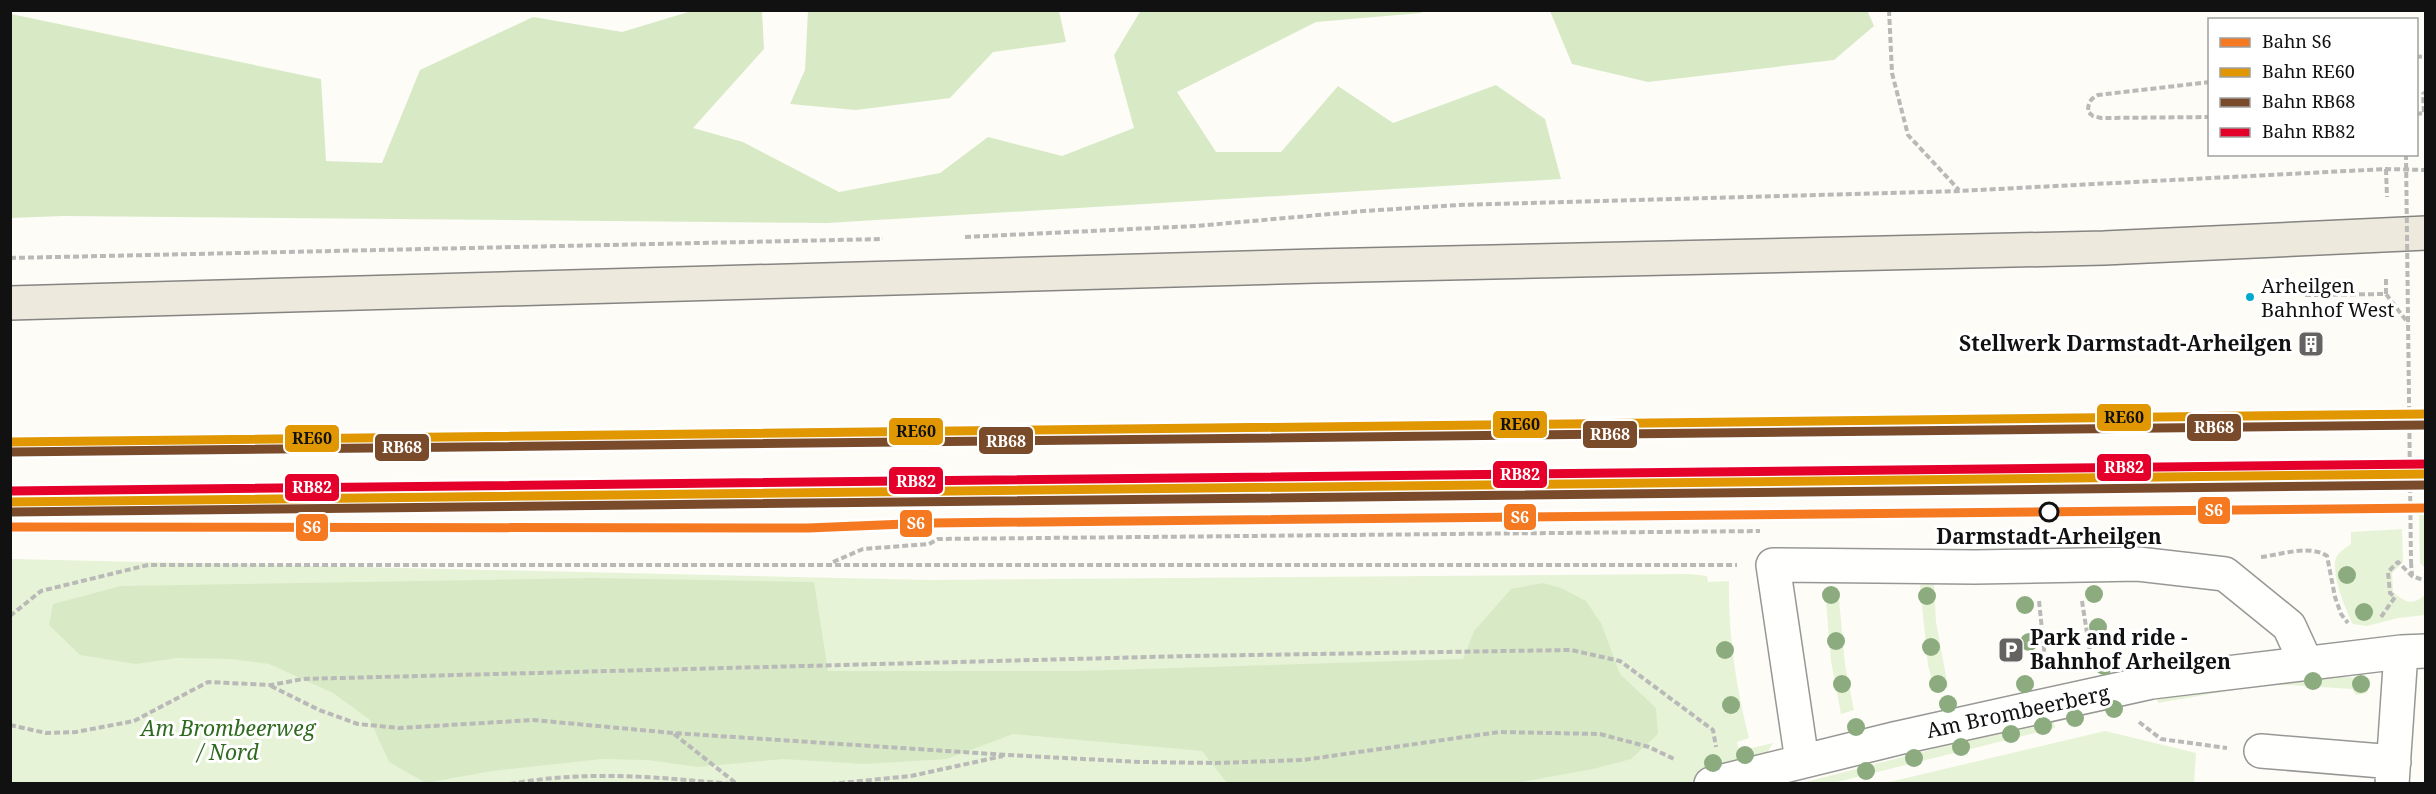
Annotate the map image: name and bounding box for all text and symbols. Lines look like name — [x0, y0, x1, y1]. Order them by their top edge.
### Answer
legend — [2208, 18, 2418, 156]
text: Bahn S6 — [2262, 29, 2331, 53]
text: Bahn RE60 — [2262, 59, 2355, 83]
text: Bahn RB68 — [2262, 89, 2355, 113]
text: Bahn RB82 — [2262, 119, 2355, 143]
place label: Arheilgen Bahnhof West — [2261, 272, 2394, 323]
marker: Arheilgen Bahnhof West — [2244, 291, 2256, 303]
place label: Stellwerk Darmstadt-Arheilgen — [1959, 329, 2292, 357]
building icon: Stellwerk Darmstadt-Arheilgen — [2296, 329, 2326, 359]
line badge: RE60 — [2096, 403, 2152, 432]
text: RE60 — [2104, 406, 2144, 428]
line badge: RE60 — [1492, 410, 1548, 439]
text: RE60 — [1500, 413, 1540, 435]
line badge: RB68 — [2186, 413, 2242, 442]
text: RB68 — [2194, 416, 2234, 438]
line badge: RE60 — [888, 417, 944, 446]
text: RE60 — [896, 420, 936, 442]
line badge: RB68 — [1582, 420, 1638, 449]
text: RB68 — [1590, 423, 1630, 445]
line badge: RE60 — [284, 424, 340, 453]
line badge: RB68 — [978, 426, 1034, 455]
text: RE60 — [292, 427, 332, 449]
text: RB68 — [986, 430, 1026, 452]
line badge: RB68 — [374, 433, 430, 462]
text: RB68 — [382, 436, 422, 458]
line badge: RB82 — [2096, 453, 2152, 482]
text: RB82 — [2104, 456, 2144, 478]
line badge: RB82 — [1492, 460, 1548, 489]
text: RB82 — [1500, 463, 1540, 485]
line badge: RB82 — [888, 466, 944, 495]
text: RB82 — [896, 470, 936, 492]
line badge: RB82 — [284, 473, 340, 502]
text: RB82 — [292, 476, 332, 498]
line badge: S6 — [2197, 496, 2231, 525]
text: S6 — [2205, 499, 2223, 521]
marker: Darmstadt-Arheilgen — [2039, 502, 2059, 522]
line badge: S6 — [1503, 503, 1537, 531]
text: S6 — [1511, 506, 1529, 528]
line badge: S6 — [899, 509, 933, 538]
text: S6 — [907, 512, 925, 534]
line badge: S6 — [295, 513, 329, 542]
text: S6 — [303, 516, 321, 538]
place label: Darmstadt-Arheilgen — [1936, 522, 2162, 550]
place label: Park and ride - Bahnhof Arheilgen — [2030, 623, 2231, 675]
parking icon: Park and ride - Bahnhof Arheilgen — [1996, 635, 2026, 665]
street label: Am Brombeerberg — [1924, 678, 2112, 744]
park label: Am Brombeerweg / Nord — [139, 714, 317, 766]

